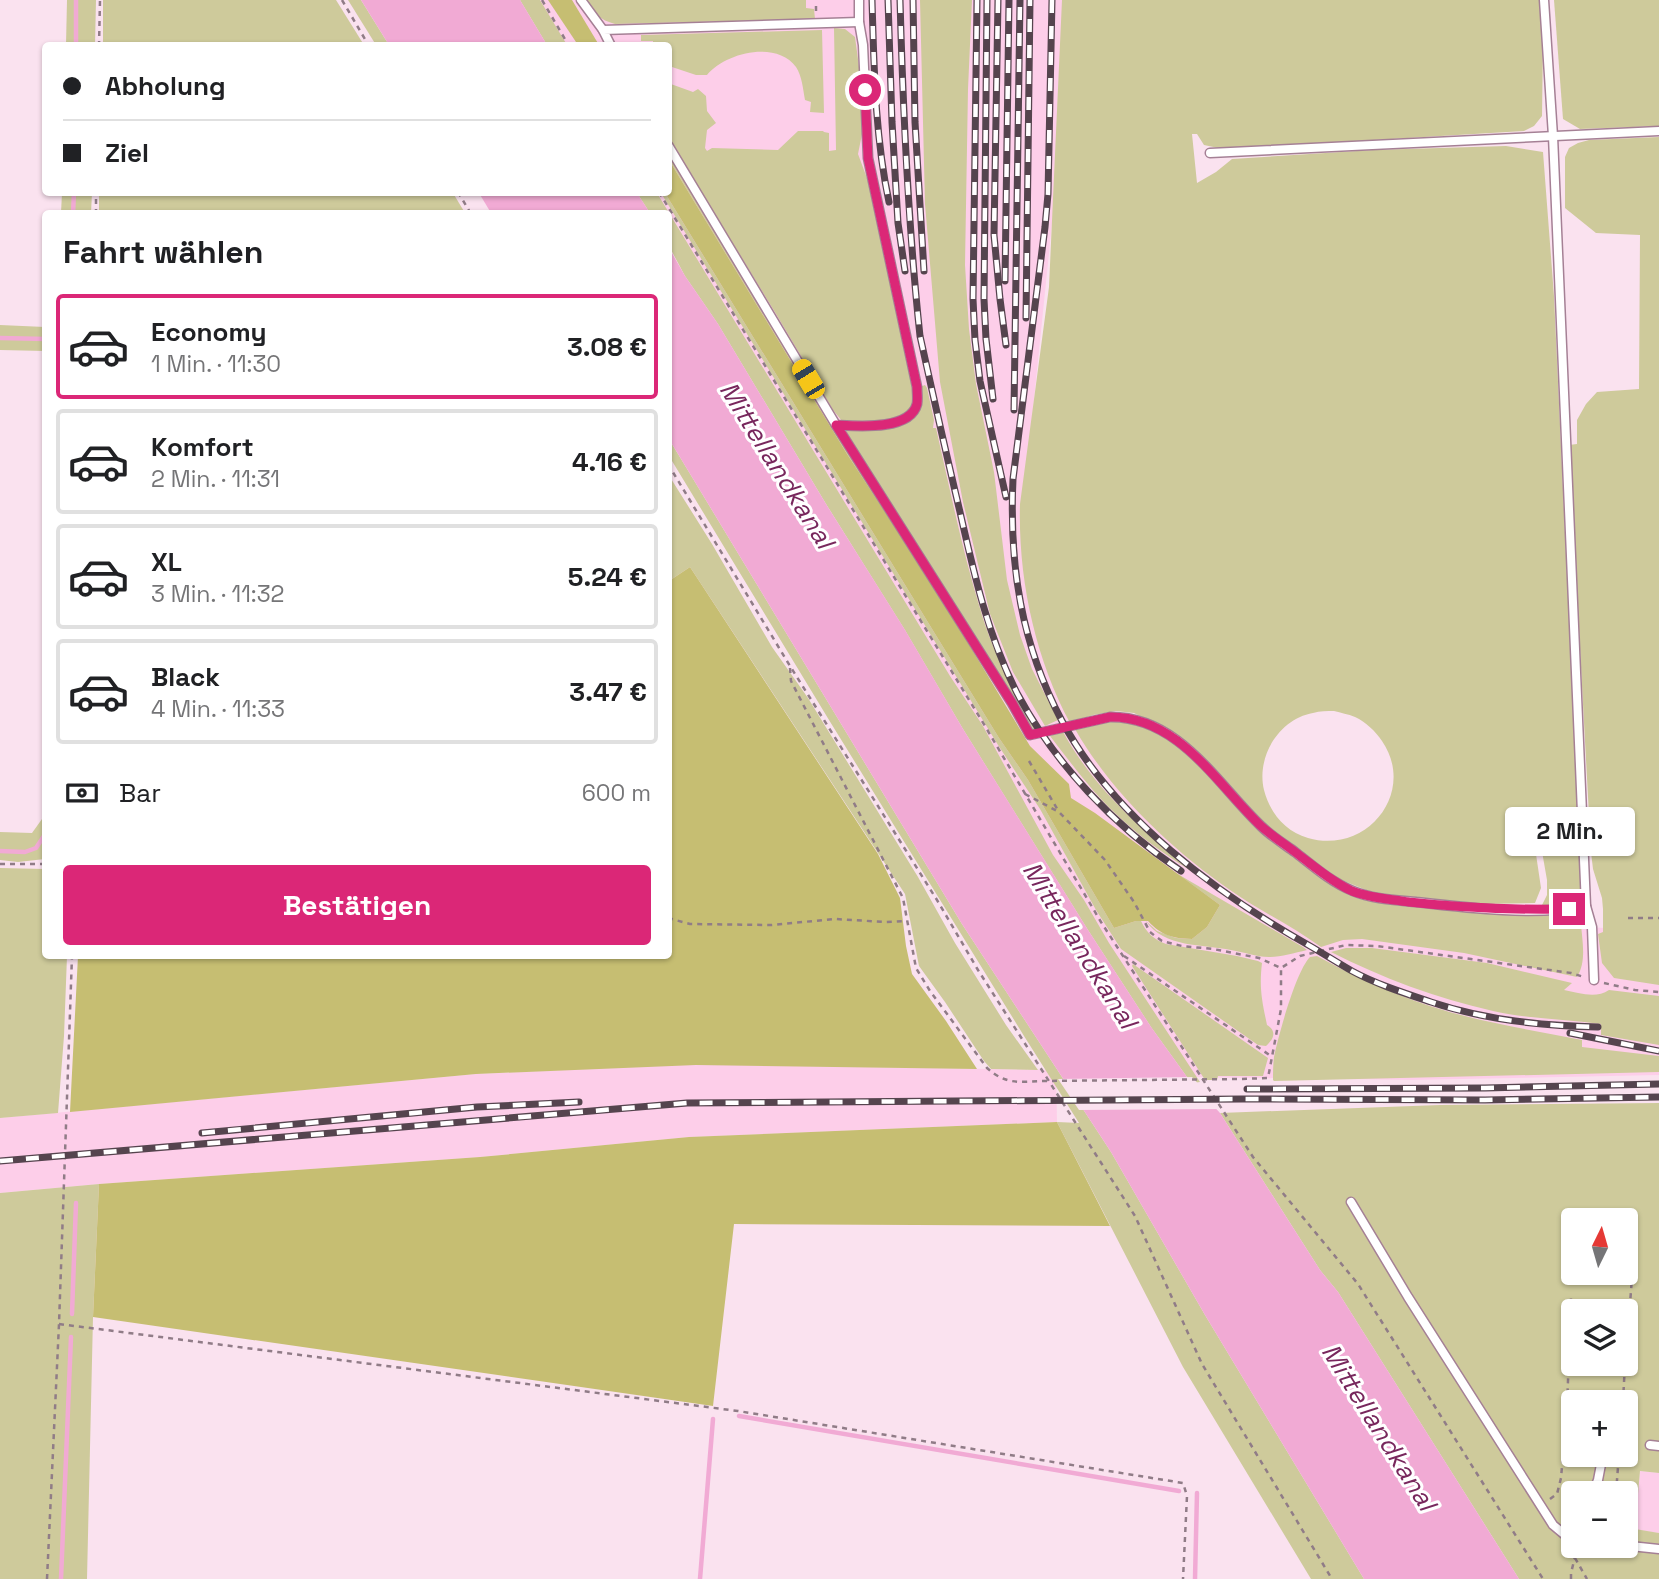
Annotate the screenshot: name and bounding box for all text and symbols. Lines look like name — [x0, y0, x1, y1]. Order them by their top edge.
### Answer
text: Abholung — [105, 69, 226, 103]
route start — [849, 74, 881, 106]
text: Ziel — [105, 136, 149, 170]
text: Fahrt wählen — [63, 232, 263, 272]
icon: car — [67, 315, 130, 378]
text: Economy — [151, 315, 267, 349]
text: 3.08 € — [567, 330, 647, 364]
text: 1 Min. · 11:30 — [151, 349, 281, 379]
car — [789, 356, 828, 402]
water label: Mittellandkanal — [712, 375, 843, 557]
icon: car — [67, 430, 130, 493]
text: Komfort — [151, 430, 254, 464]
text: 4.16 € — [572, 445, 647, 479]
text: 2 Min. · 11:31 — [151, 464, 280, 494]
icon: car — [67, 545, 130, 608]
text: XL — [151, 545, 182, 579]
text: 5.24 € — [568, 560, 647, 594]
text: 3 Min. · 11:32 — [151, 579, 284, 609]
icon: car — [67, 660, 130, 723]
text: Black — [151, 660, 220, 694]
text: 3.47 € — [569, 675, 647, 709]
text: 4 Min. · 11:33 — [151, 694, 285, 724]
icon: cash — [63, 774, 101, 812]
text: Bar — [119, 776, 161, 810]
text: 600 m — [582, 778, 651, 808]
callout: 2 Min. — [1504, 808, 1634, 856]
text: 2 Min. — [1537, 816, 1603, 846]
water label: Mittellandkanal — [1015, 855, 1146, 1037]
button: Bestätigen — [63, 865, 651, 945]
route end — [1553, 893, 1585, 925]
north arrow — [1561, 1208, 1638, 1284]
map controls — [1561, 1208, 1638, 1558]
button: layers — [1561, 1299, 1638, 1376]
water label: Mittellandkanal — [1314, 1337, 1445, 1519]
button: + — [1561, 1390, 1638, 1467]
button: − — [1561, 1481, 1638, 1558]

